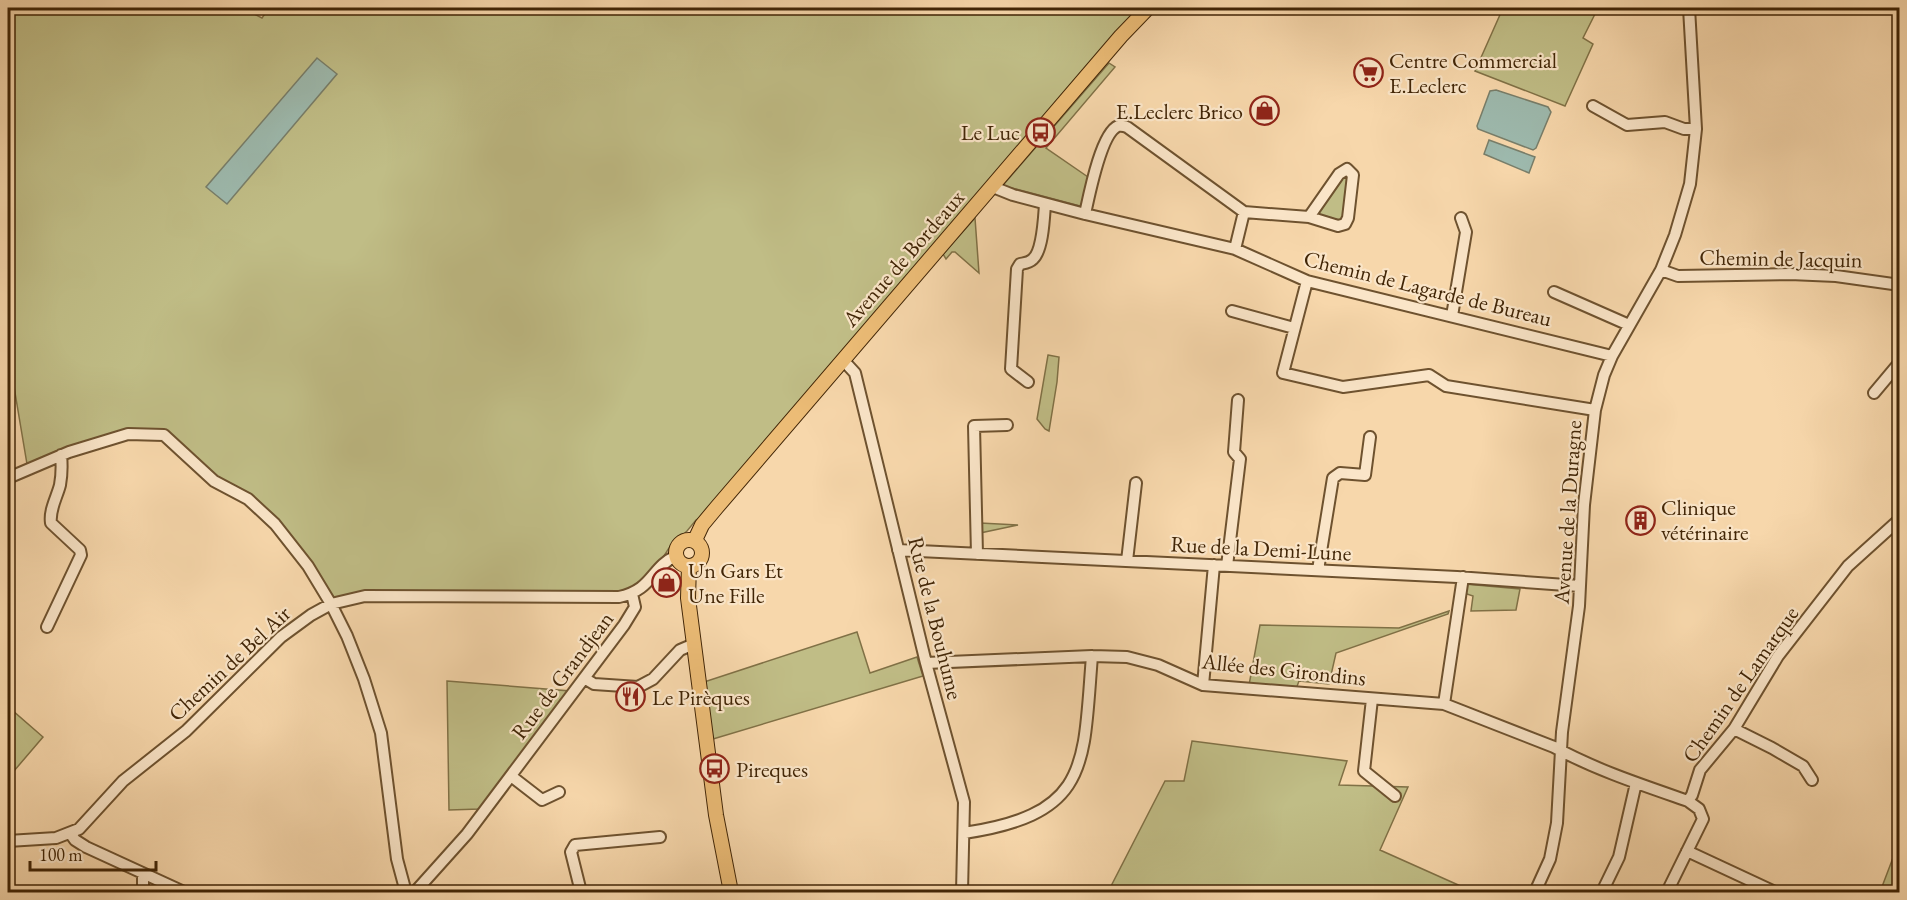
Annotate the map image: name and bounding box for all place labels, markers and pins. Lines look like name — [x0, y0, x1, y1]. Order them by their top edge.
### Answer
place label: Centre Commercial E.Leclerc — [1389, 46, 1557, 100]
supermarket icon: Centre Commercial E.Leclerc — [1352, 57, 1384, 89]
shop icon: E.Leclerc Brico — [1248, 95, 1280, 127]
place label: E.Leclerc Brico — [1116, 97, 1243, 126]
bus stop icon: Le Luc — [1025, 116, 1057, 148]
place label: Le Luc — [961, 118, 1020, 147]
place label: Clinique vétérinaire — [1661, 493, 1749, 547]
building icon: Clinique vétérinaire — [1624, 504, 1656, 536]
place label: Un Gars Et Une Fille — [688, 556, 783, 610]
shop icon: Un Gars Et Une Fille — [651, 567, 683, 599]
restaurant icon: Le Pirèques — [615, 681, 647, 713]
place label: Le Pirèques — [652, 683, 750, 712]
bus stop icon: Pireques — [699, 753, 731, 785]
place label: Pireques — [736, 755, 808, 784]

